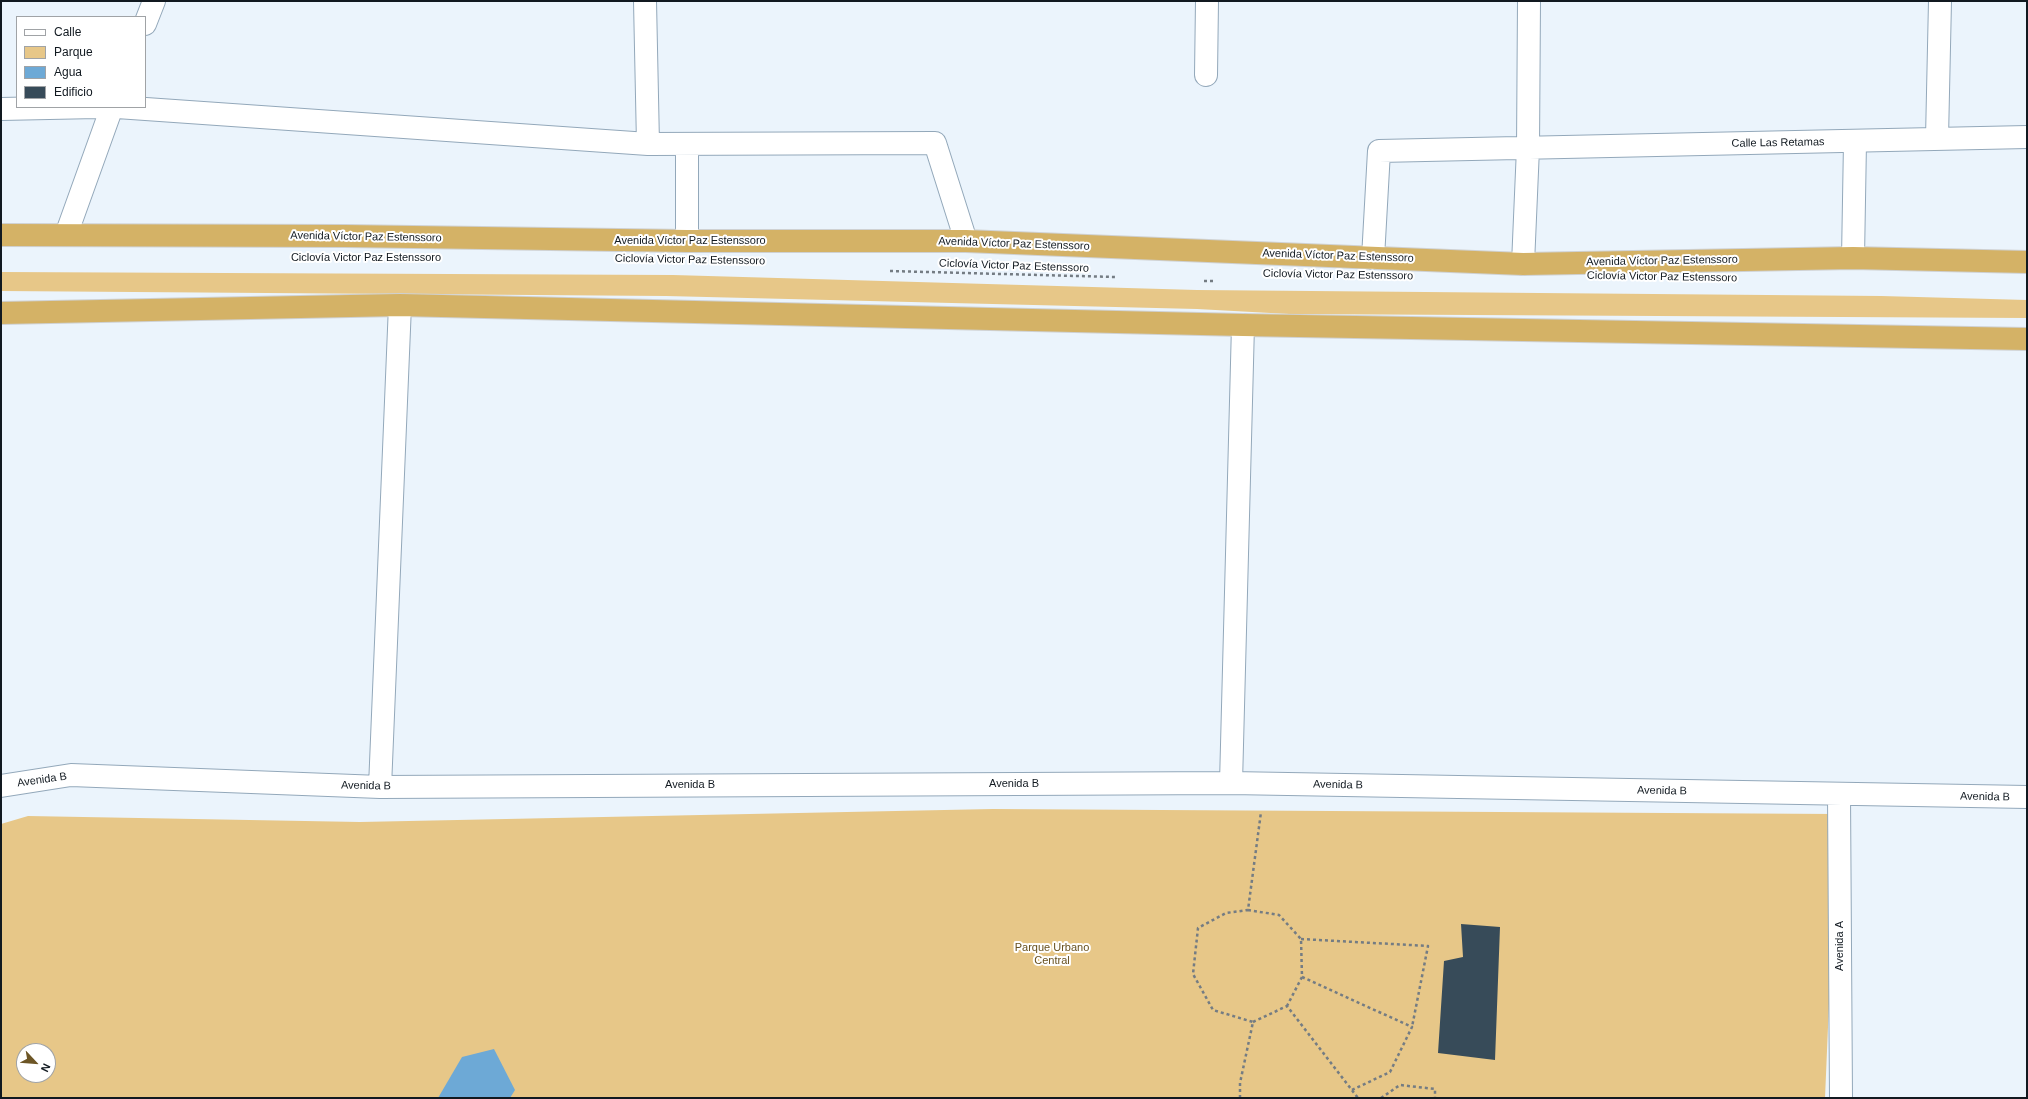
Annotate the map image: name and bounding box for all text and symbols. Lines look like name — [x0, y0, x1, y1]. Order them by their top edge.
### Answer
legend — [16, 16, 146, 108]
text: Calle — [54, 25, 81, 39]
text: Parque — [54, 45, 93, 59]
text: Agua — [54, 65, 82, 79]
text: Edificio — [54, 85, 93, 99]
street label: Calle Las Retamas — [1731, 136, 1825, 150]
street label: Avenida Víctor Paz Estenssoro — [290, 229, 442, 245]
street label: Avenida Víctor Paz Estenssoro — [614, 234, 766, 248]
street label: Avenida Víctor Paz Estenssoro — [938, 235, 1090, 253]
street label: Avenida Víctor Paz Estenssoro — [1262, 247, 1414, 265]
street label: Ciclovía Victor Paz Estenssoro — [291, 251, 441, 265]
street label: Ciclovía Victor Paz Estenssoro — [615, 252, 765, 268]
street label: Avenida Víctor Paz Estenssoro — [1586, 253, 1738, 269]
street label: Ciclovía Victor Paz Estenssoro — [939, 257, 1089, 275]
street label: Ciclovía Victor Paz Estenssoro — [1263, 267, 1413, 283]
street label: Ciclovía Victor Paz Estenssoro — [1587, 269, 1737, 285]
street label: Avenida B — [16, 770, 68, 790]
street label: Avenida B — [989, 777, 1039, 791]
street label: Avenida B — [665, 778, 715, 792]
street label: Avenida B — [1313, 778, 1363, 792]
street label: Avenida B — [341, 779, 391, 793]
street label: Avenida B — [1637, 784, 1687, 798]
street label: Avenida B — [1960, 790, 2010, 804]
street label: Avenida A — [1833, 921, 1847, 971]
park label: Parque Urbano Central — [1015, 941, 1089, 967]
north arrow — [16, 1043, 56, 1083]
text: N — [39, 1062, 53, 1074]

